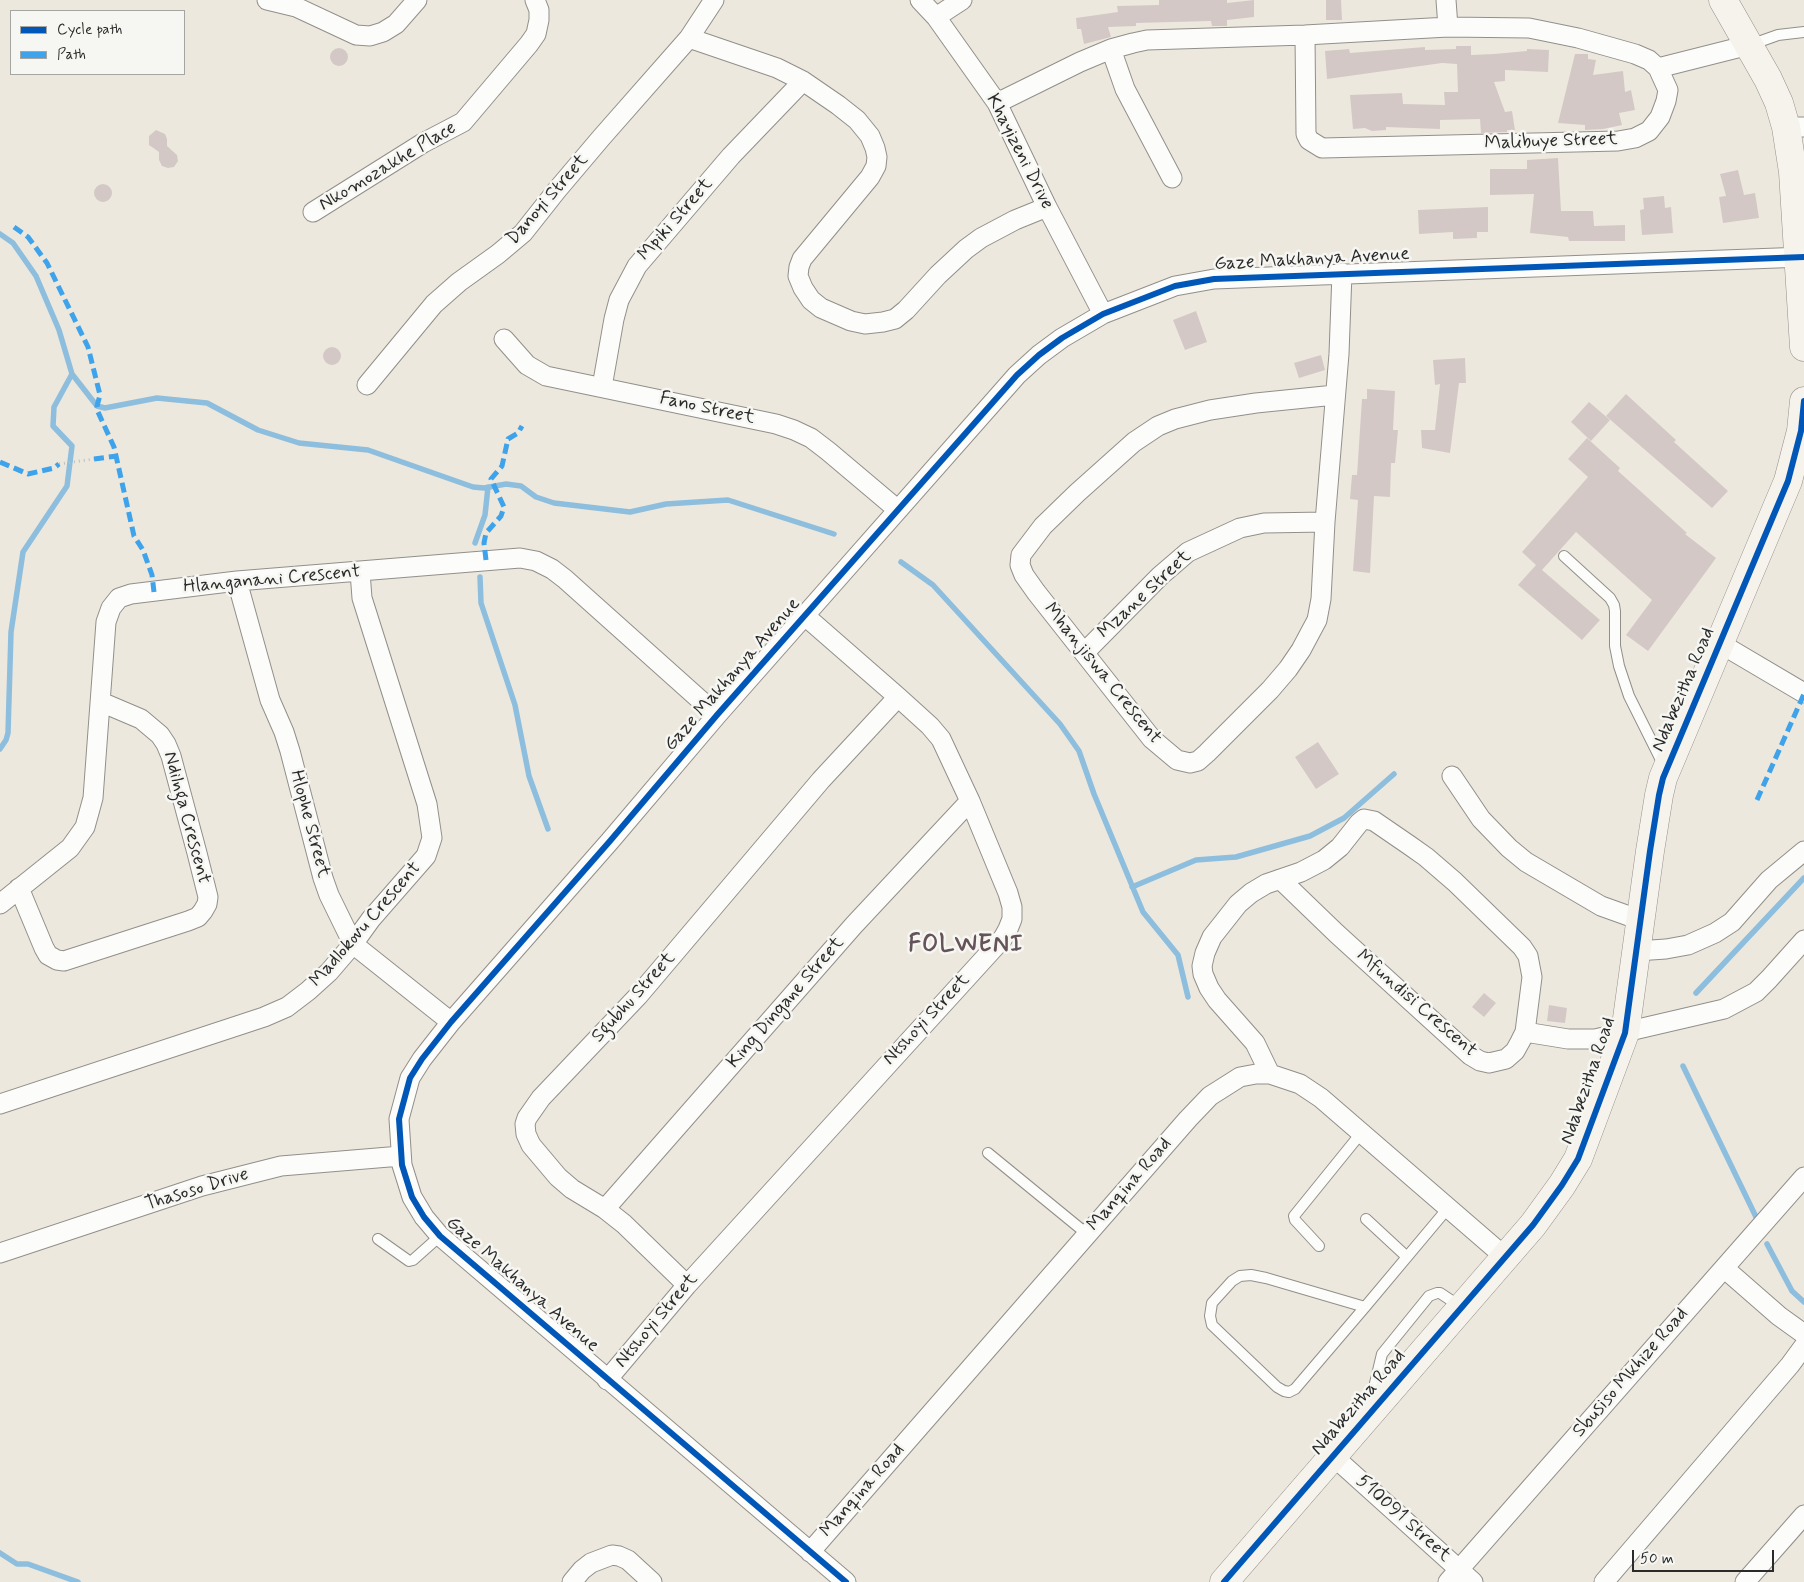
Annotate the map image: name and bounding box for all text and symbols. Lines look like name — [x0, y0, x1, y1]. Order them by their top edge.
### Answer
legend — [10, 10, 185, 75]
text: Cycle path — [57, 20, 122, 40]
text: Path — [57, 45, 86, 65]
street label: Khayizeni Drive — [980, 90, 1058, 214]
street label: Nkomozakhe Place — [315, 117, 461, 217]
street label: Malibuye Street — [1484, 128, 1618, 156]
street label: Danoyi Street — [502, 150, 594, 250]
street label: Mpiki Street — [634, 174, 718, 266]
street label: Gaze Makhanya Avenue — [1214, 243, 1410, 277]
street label: Fano Street — [657, 388, 757, 430]
street label: Mzane Street — [1093, 546, 1197, 644]
street label: Hlanganani Crescent — [183, 561, 361, 599]
street label: Gaze Makhanya Avenue — [660, 594, 806, 756]
street label: Mhanjiswa Crescent — [1038, 599, 1166, 749]
street label: Ndabezitha Road — [1648, 624, 1720, 756]
street label: Ndilnga Crescent — [157, 749, 215, 887]
street label: Hlophe Street — [284, 768, 334, 880]
street label: Madlokovu Crescent — [305, 858, 427, 992]
street label: King Dingane Street — [723, 932, 849, 1074]
district label: FOLWENI — [911, 932, 1021, 960]
street label: Mfundisi Crescent — [1351, 945, 1481, 1063]
street label: Sgubhu Street — [587, 948, 681, 1048]
street label: Ntshoyi Street — [879, 970, 975, 1070]
street label: Ndabezitha Road — [1557, 1014, 1621, 1148]
street label: Manqina Road — [1083, 1133, 1177, 1237]
street label: Thasoso Drive — [142, 1163, 252, 1217]
street label: Gaze Makhanya Avenue — [441, 1212, 603, 1358]
street label: Ntshoyi Street — [611, 1269, 703, 1373]
street label: Sbusiso Mkhize Road — [1568, 1303, 1694, 1443]
street label: Ndabezitha Road — [1307, 1345, 1411, 1461]
street label: Manqina Road — [816, 1439, 910, 1543]
street label: 510091 Street — [1351, 1470, 1455, 1568]
scale bar — [1634, 1540, 1776, 1572]
text: 50 m — [1640, 1549, 1674, 1569]

